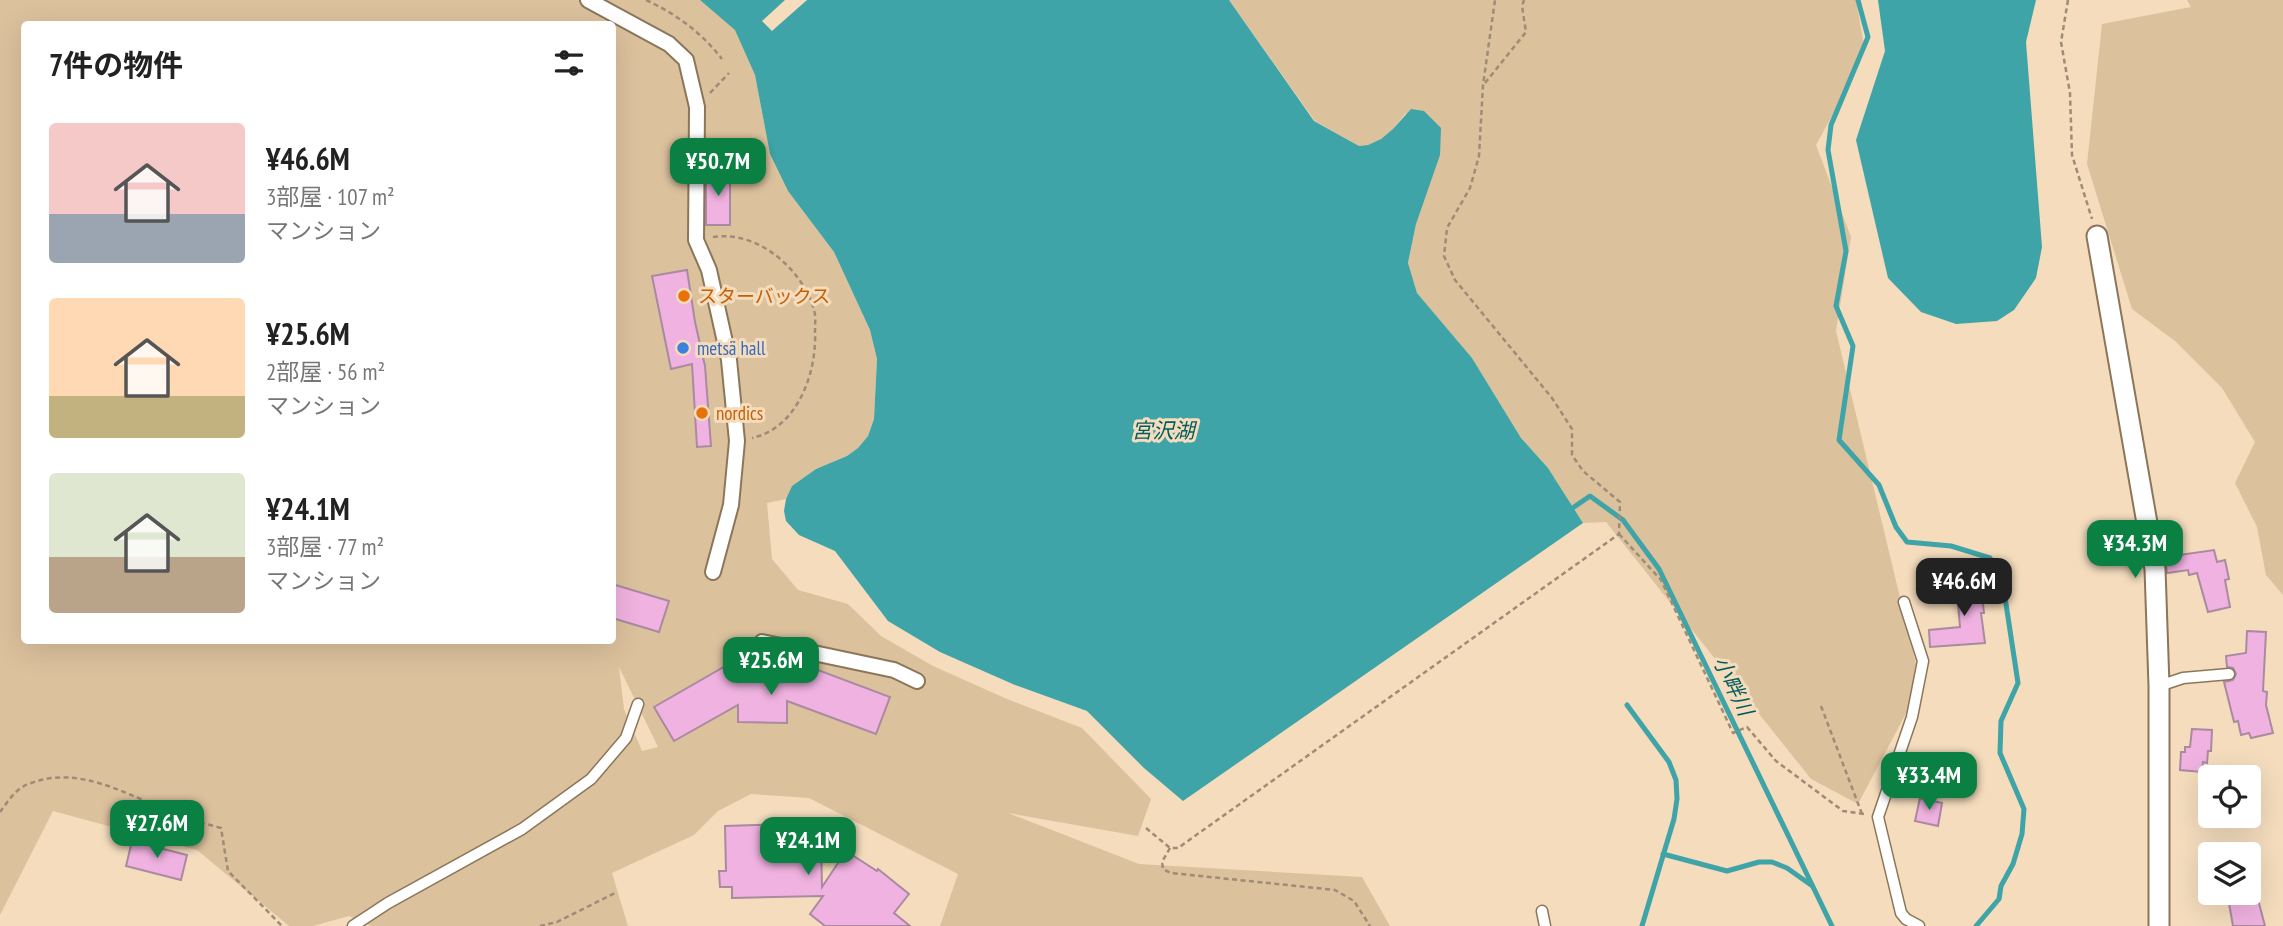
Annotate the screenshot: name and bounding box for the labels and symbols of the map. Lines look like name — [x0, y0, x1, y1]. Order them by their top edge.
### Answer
pin: ¥50.7M — [661, 138, 775, 198]
place label: スターバックス — [698, 284, 830, 308]
marker: スターバックス — [676, 288, 692, 304]
place label: metsä hall — [697, 336, 766, 360]
marker: metsä hall — [675, 340, 691, 356]
place label: nordics — [716, 401, 763, 425]
marker: nordics — [694, 405, 710, 421]
water label: 宮沢湖 — [1132, 417, 1197, 444]
pin: ¥34.3M — [2078, 520, 2192, 580]
pin: ¥46.6M — [1907, 558, 2021, 618]
pin: ¥25.6M — [714, 638, 828, 697]
water label: 小畔川 — [1708, 652, 1760, 722]
pin: ¥33.4M — [1872, 752, 1986, 812]
pin: ¥27.6M — [100, 800, 214, 860]
pin: ¥24.1M — [751, 818, 865, 877]

